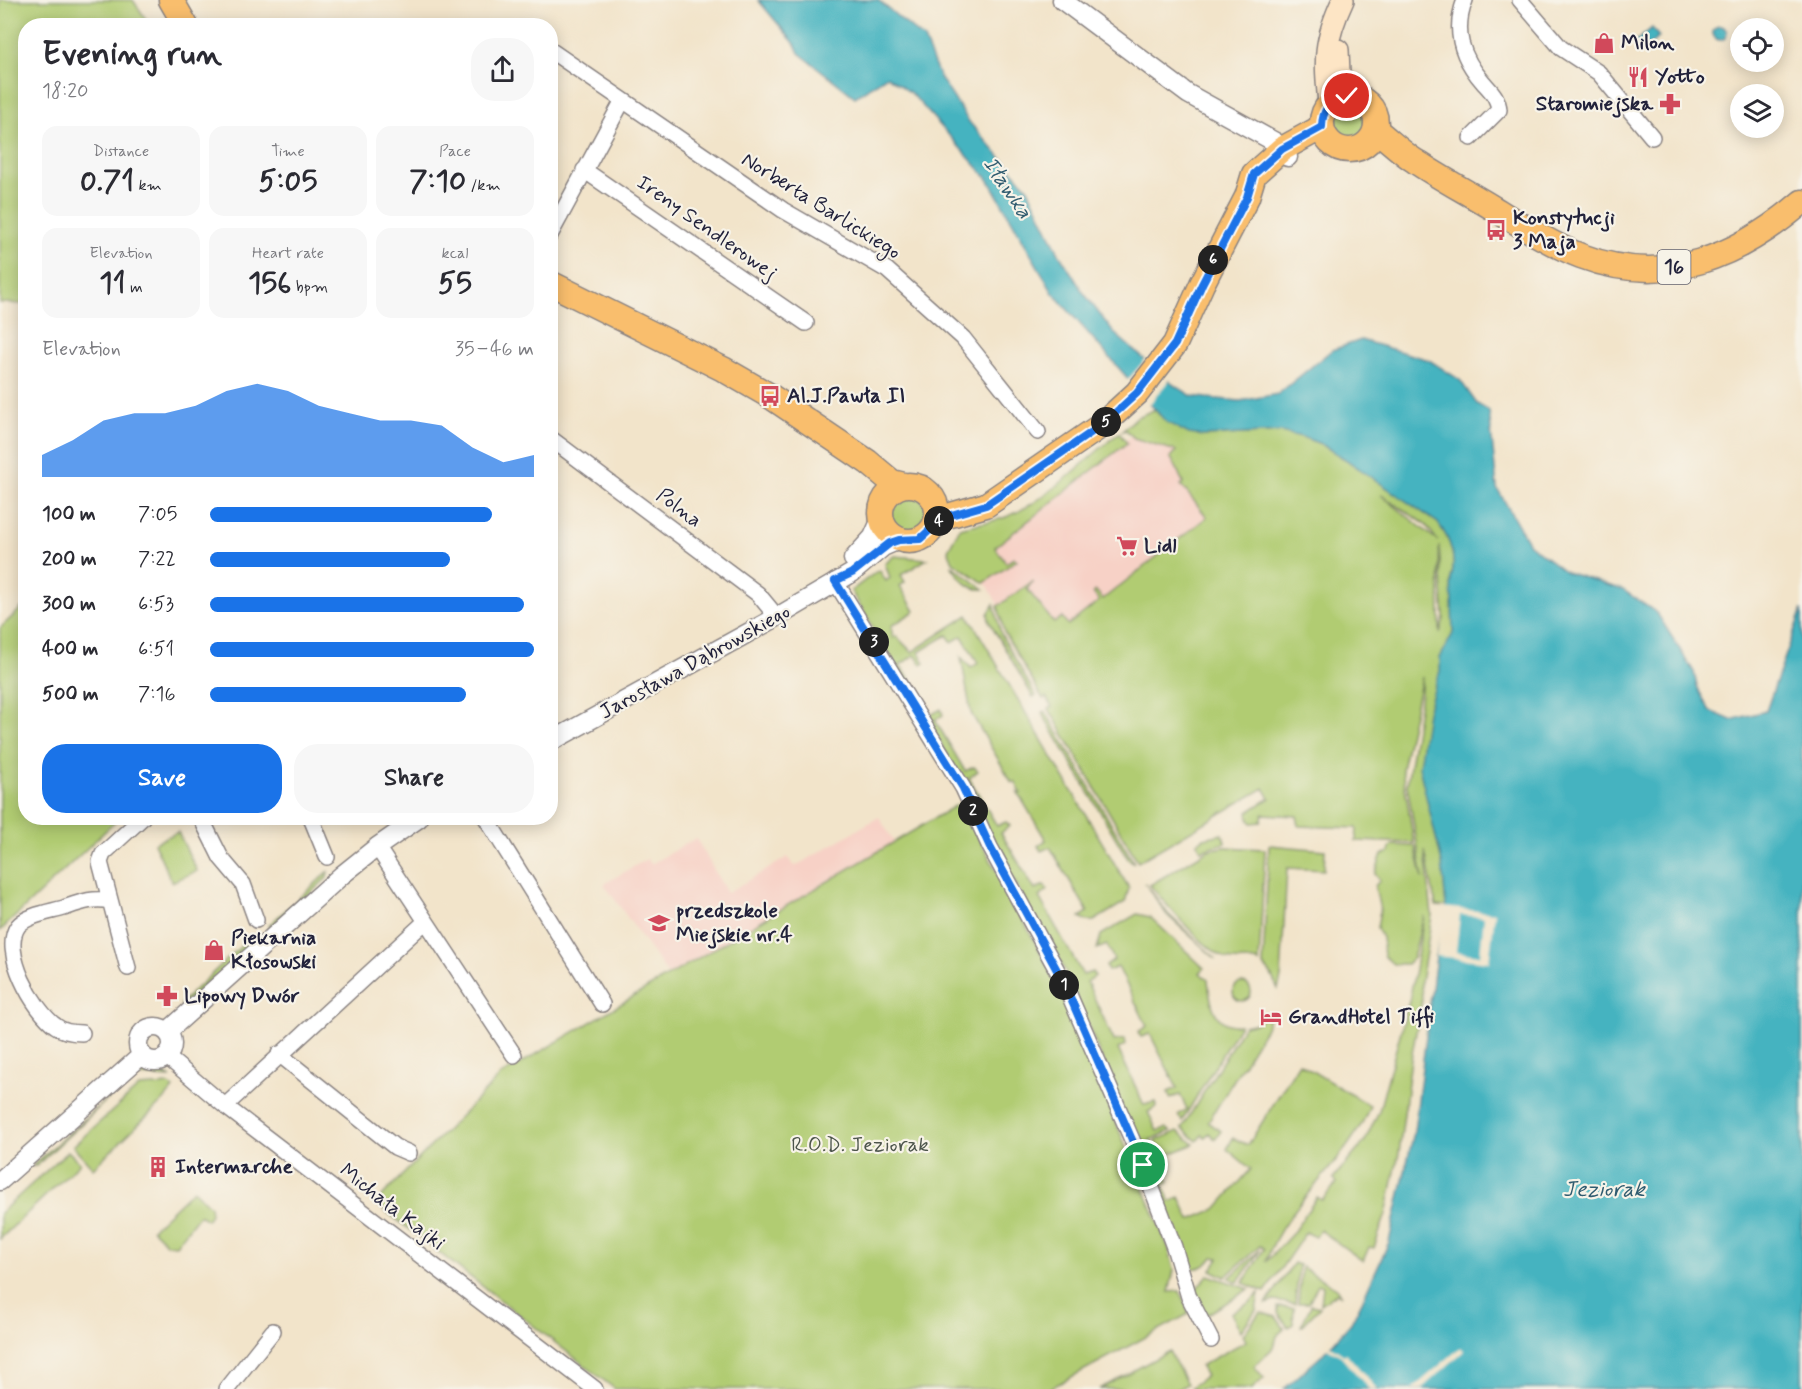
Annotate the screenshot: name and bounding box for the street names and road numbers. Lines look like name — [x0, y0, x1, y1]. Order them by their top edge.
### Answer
street label: Norberta Barlickiego — [736, 146, 906, 267]
street label: Ireny Sendlerowej — [631, 169, 783, 287]
road number: 16 — [1658, 250, 1690, 284]
street label: Polna — [651, 482, 707, 534]
street label: Jarosława Dąbrowskiego — [594, 598, 796, 726]
street label: Michała Kajki — [333, 1157, 451, 1257]

